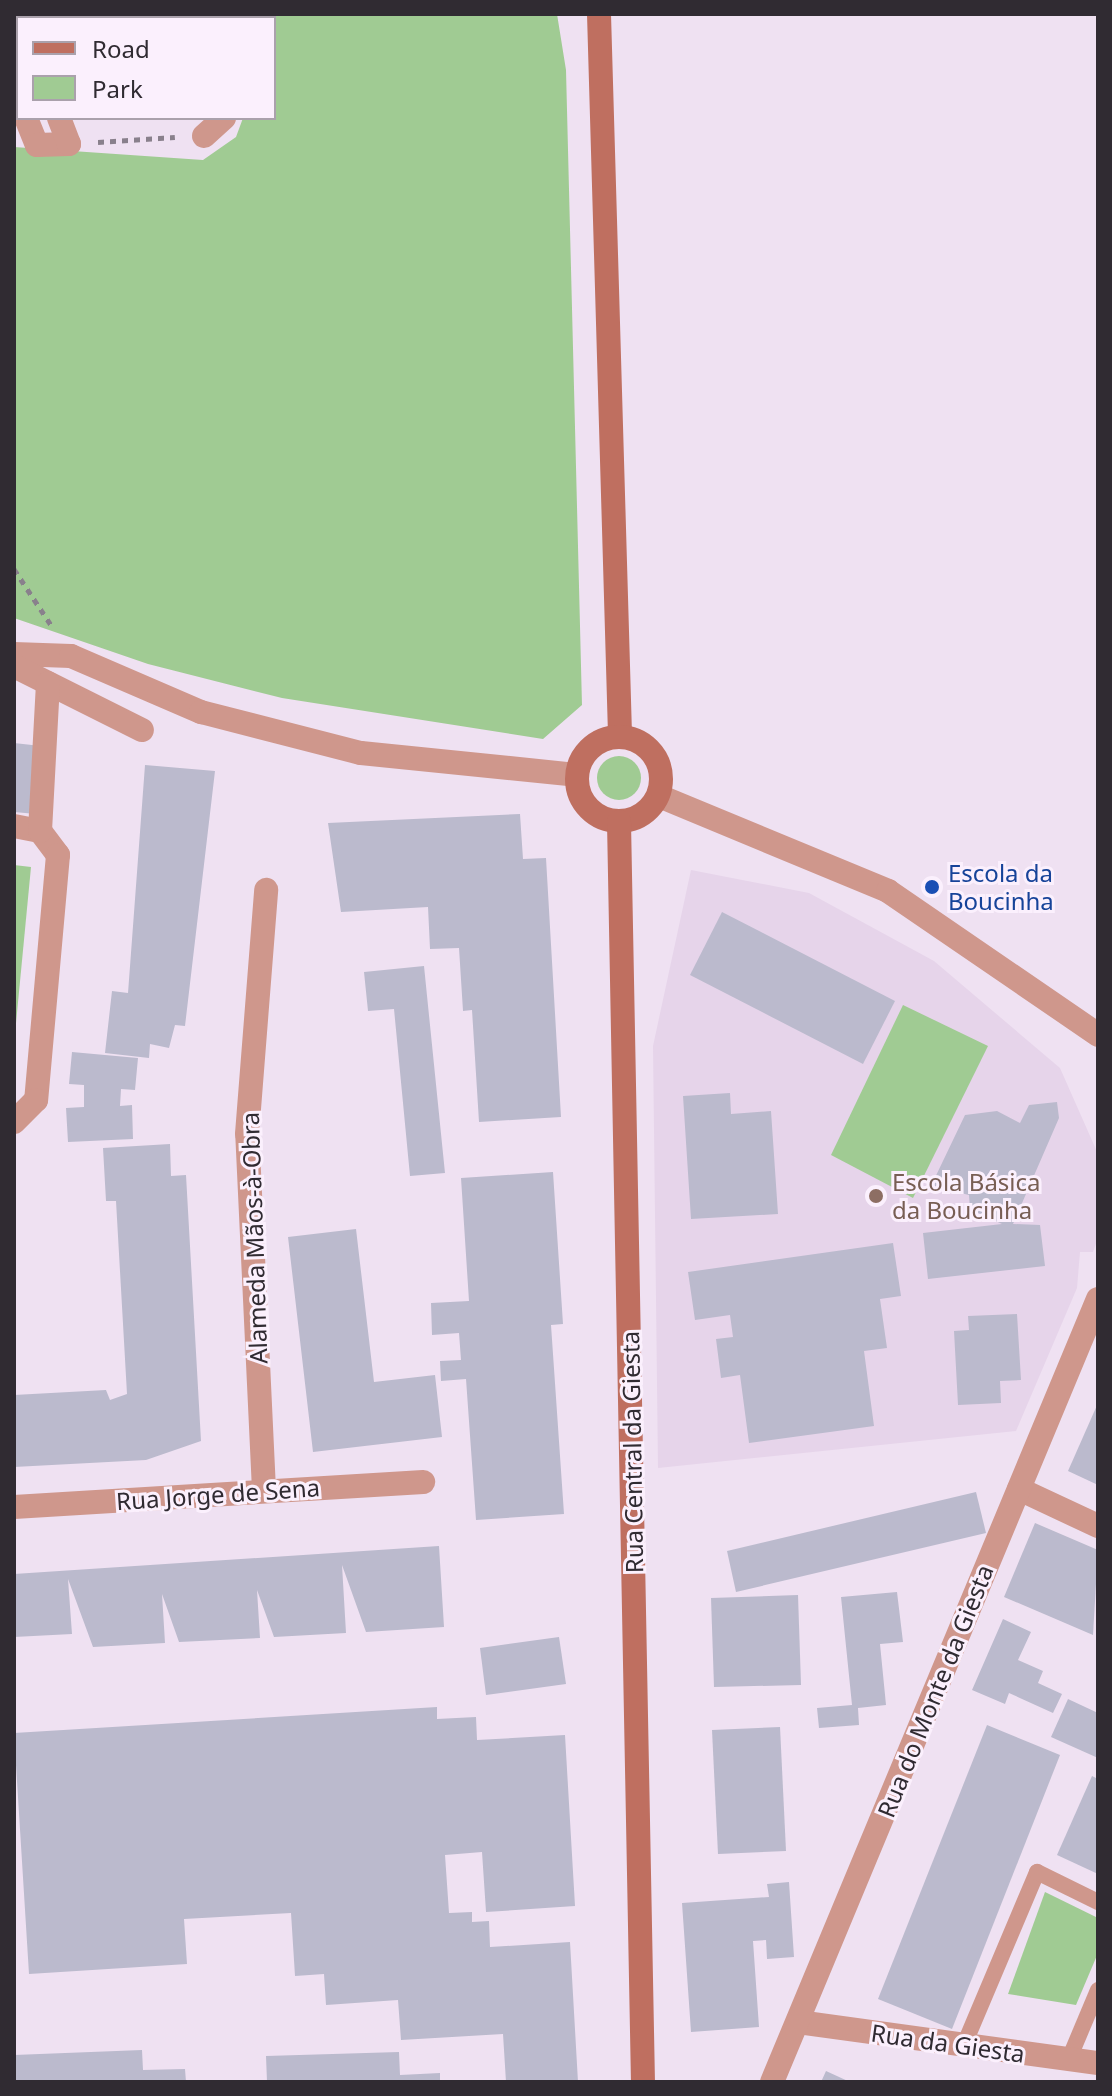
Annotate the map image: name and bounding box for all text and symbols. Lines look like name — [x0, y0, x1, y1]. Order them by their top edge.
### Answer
legend — [16, 16, 276, 120]
text: Road — [92, 32, 150, 65]
text: Park — [92, 72, 143, 105]
place label: Escola da Boucinha — [948, 859, 1054, 915]
marker: Escola da Boucinha — [923, 878, 941, 896]
street label: Alameda Mãos-à-Obra — [235, 1112, 273, 1364]
place label: Escola Básica da Boucinha — [892, 1168, 1041, 1224]
marker: Escola Básica da Boucinha — [867, 1187, 885, 1205]
street label: Rua Central da Giesta — [615, 1331, 649, 1573]
street label: Rua Jorge de Sena — [115, 1473, 321, 1515]
street label: Rua do Monte da Giesta — [871, 1561, 999, 1821]
street label: Rua da Giesta — [869, 2018, 1027, 2068]

